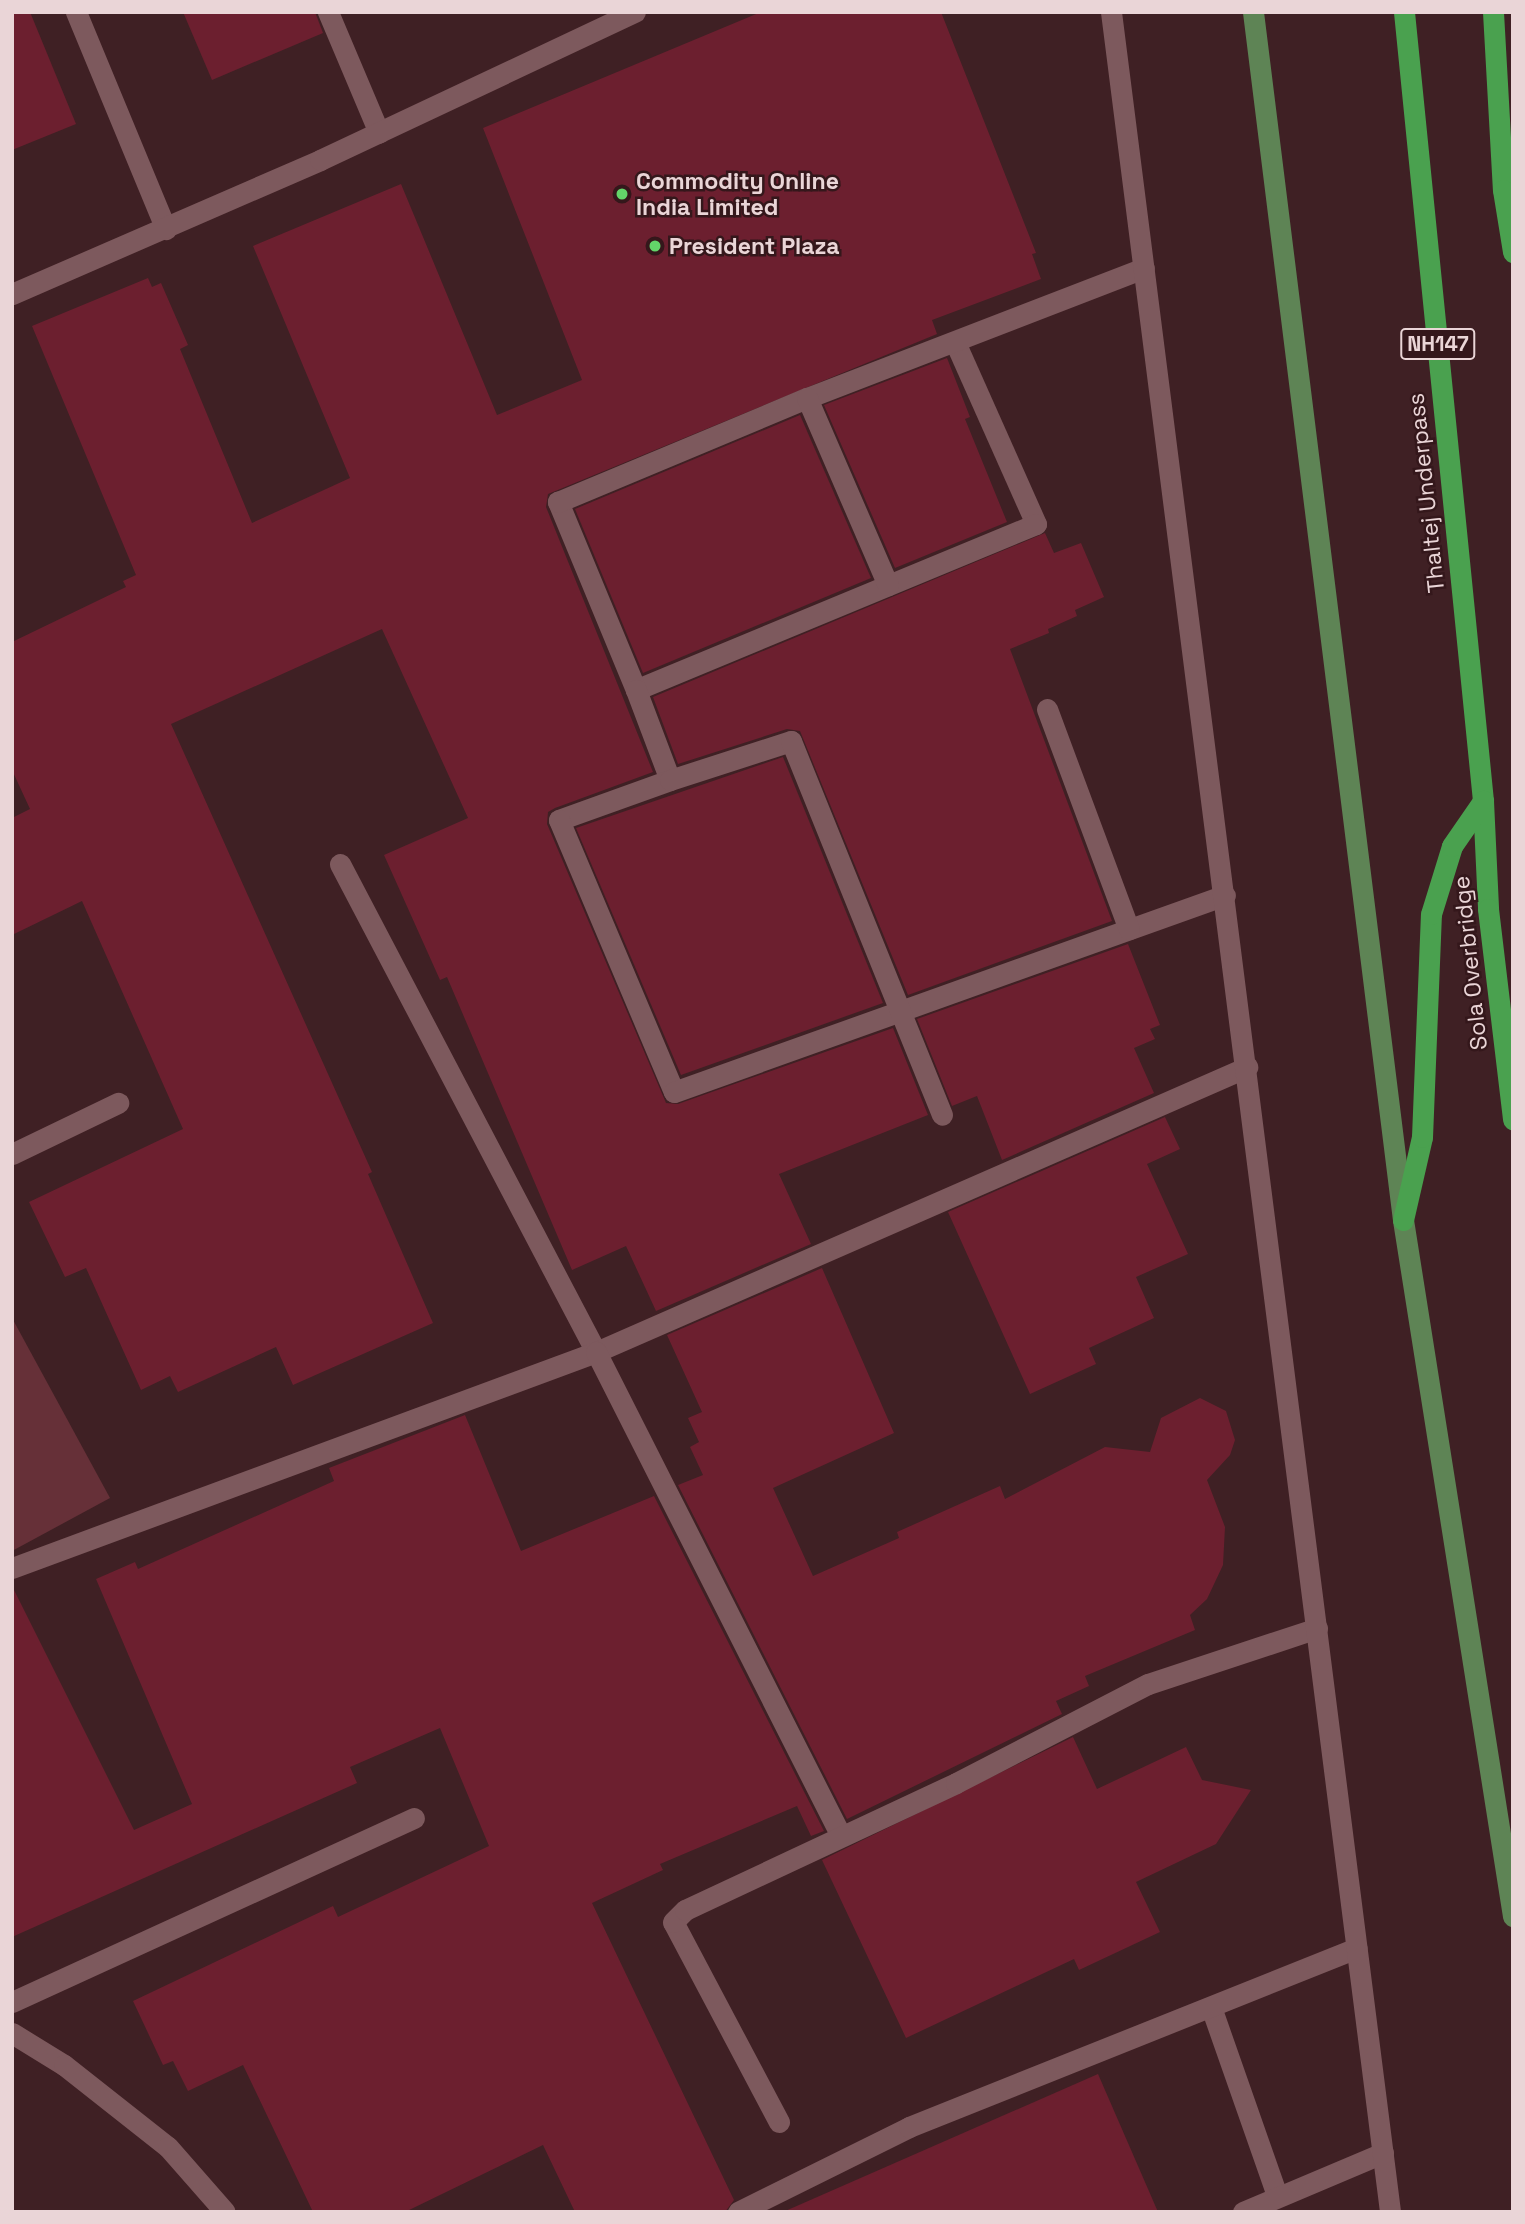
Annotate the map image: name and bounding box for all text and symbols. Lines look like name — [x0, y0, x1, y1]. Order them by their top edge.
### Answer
place label: Commodity Online India Limited — [636, 167, 839, 221]
marker: Commodity Online India Limited — [614, 186, 630, 202]
place label: President Plaza — [669, 232, 840, 260]
marker: President Plaza — [647, 238, 663, 254]
road number: NH147 — [1400, 326, 1476, 362]
street label: Thaltej Underpass — [1402, 392, 1450, 594]
street label: Sola Overbridge — [1447, 875, 1493, 1051]

